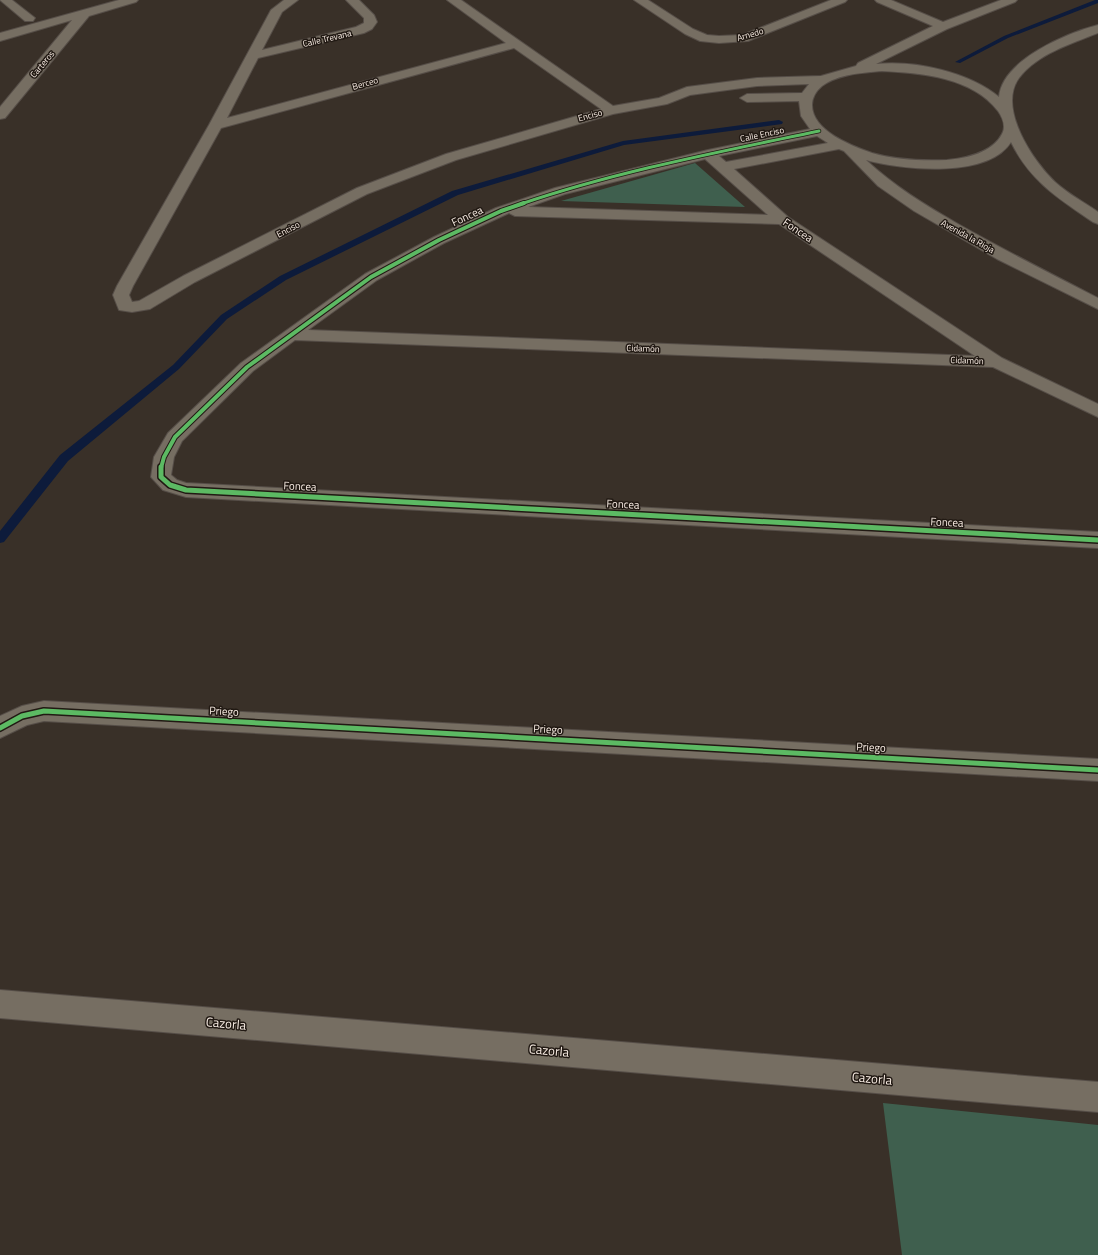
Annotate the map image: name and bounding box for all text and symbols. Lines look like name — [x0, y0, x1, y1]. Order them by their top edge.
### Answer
street label: Arnedo — [735, 24, 765, 44]
street label: Calle Trevana — [301, 26, 353, 50]
street label: Carteros — [27, 47, 57, 81]
street label: Berceo — [351, 73, 380, 93]
street label: Enciso — [576, 105, 604, 124]
street label: Calle Enciso — [739, 123, 785, 145]
street label: Foncea — [449, 202, 486, 230]
street label: Foncea — [780, 214, 817, 246]
street label: Avenida la Rioja — [939, 216, 998, 256]
street label: Enciso — [274, 218, 302, 240]
street label: Cidamón — [626, 341, 660, 355]
street label: Cidamón — [950, 353, 984, 367]
street label: Foncea — [283, 477, 317, 495]
street label: Foncea — [606, 495, 640, 513]
street label: Foncea — [930, 513, 964, 531]
street label: Priego — [209, 702, 239, 720]
street label: Priego — [533, 720, 563, 738]
street label: Priego — [856, 738, 886, 756]
street label: Cazorla — [205, 1011, 247, 1035]
street label: Cazorla — [528, 1038, 570, 1062]
street label: Cazorla — [851, 1066, 893, 1090]

